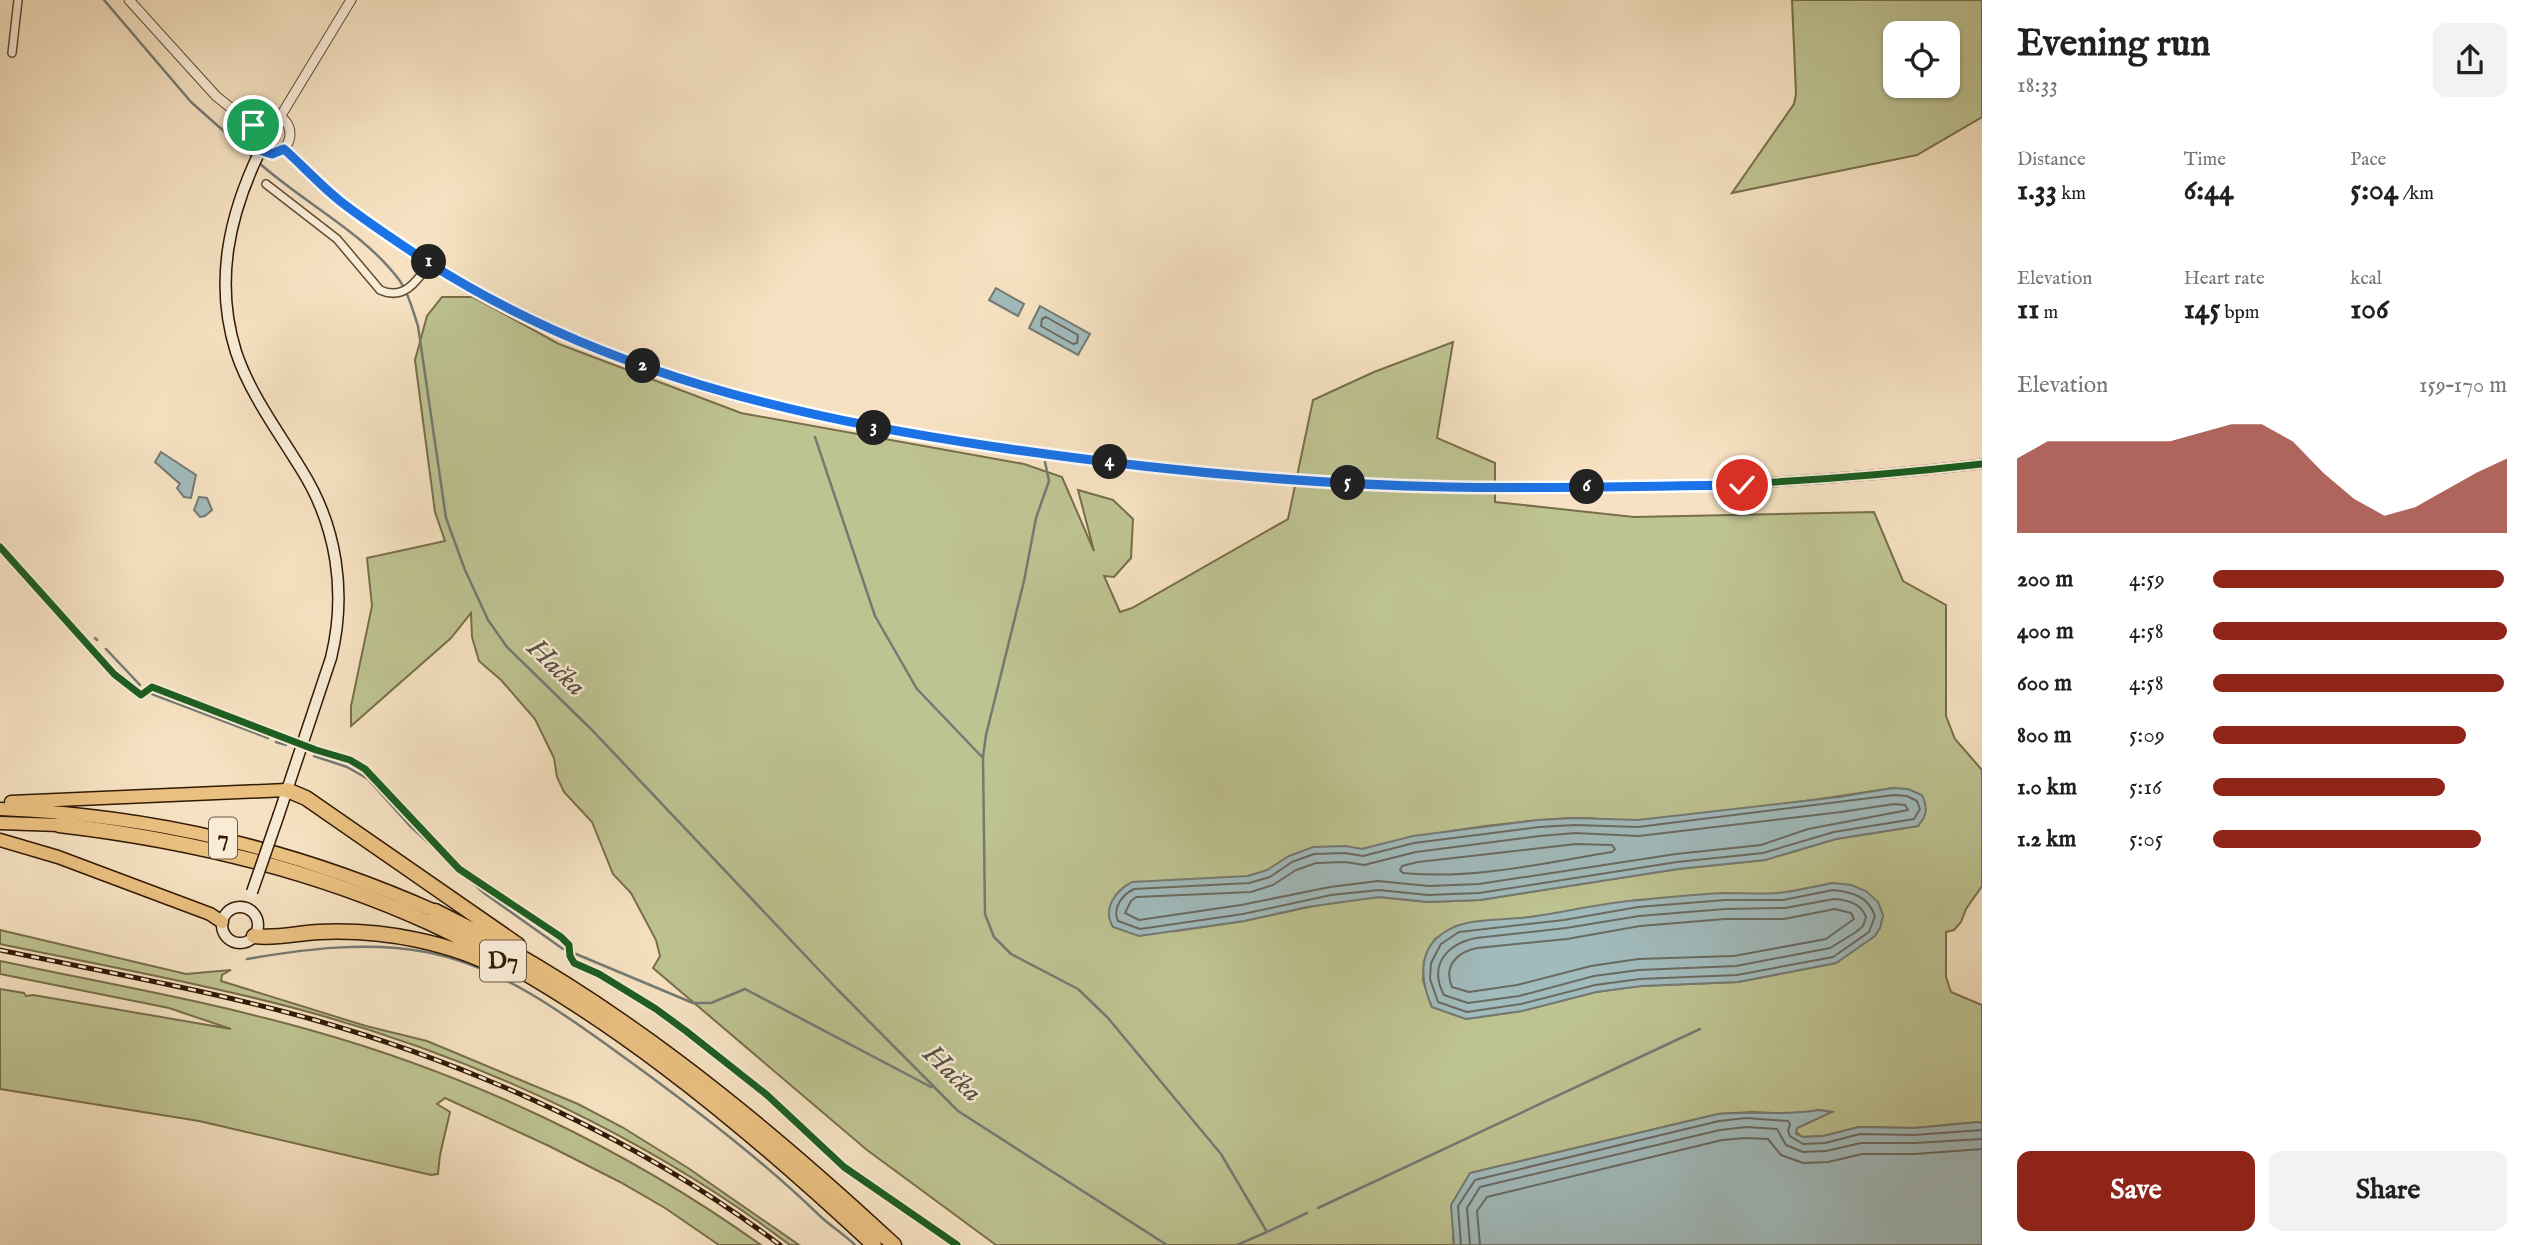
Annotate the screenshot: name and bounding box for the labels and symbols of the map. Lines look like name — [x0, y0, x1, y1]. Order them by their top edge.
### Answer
pin — [223, 95, 283, 155]
pin: 1 — [412, 244, 446, 280]
pin: 2 — [626, 348, 660, 384]
pin: 3 — [856, 410, 892, 446]
pin: 4 — [1092, 444, 1128, 480]
pin — [1712, 455, 1772, 515]
pin: 5 — [1330, 466, 1366, 500]
pin: 6 — [1570, 470, 1604, 504]
water label: Hačka — [518, 631, 593, 704]
road number: 7 — [209, 818, 237, 858]
road number: D7 — [480, 940, 526, 981]
water label: Hačka — [914, 1037, 989, 1110]

